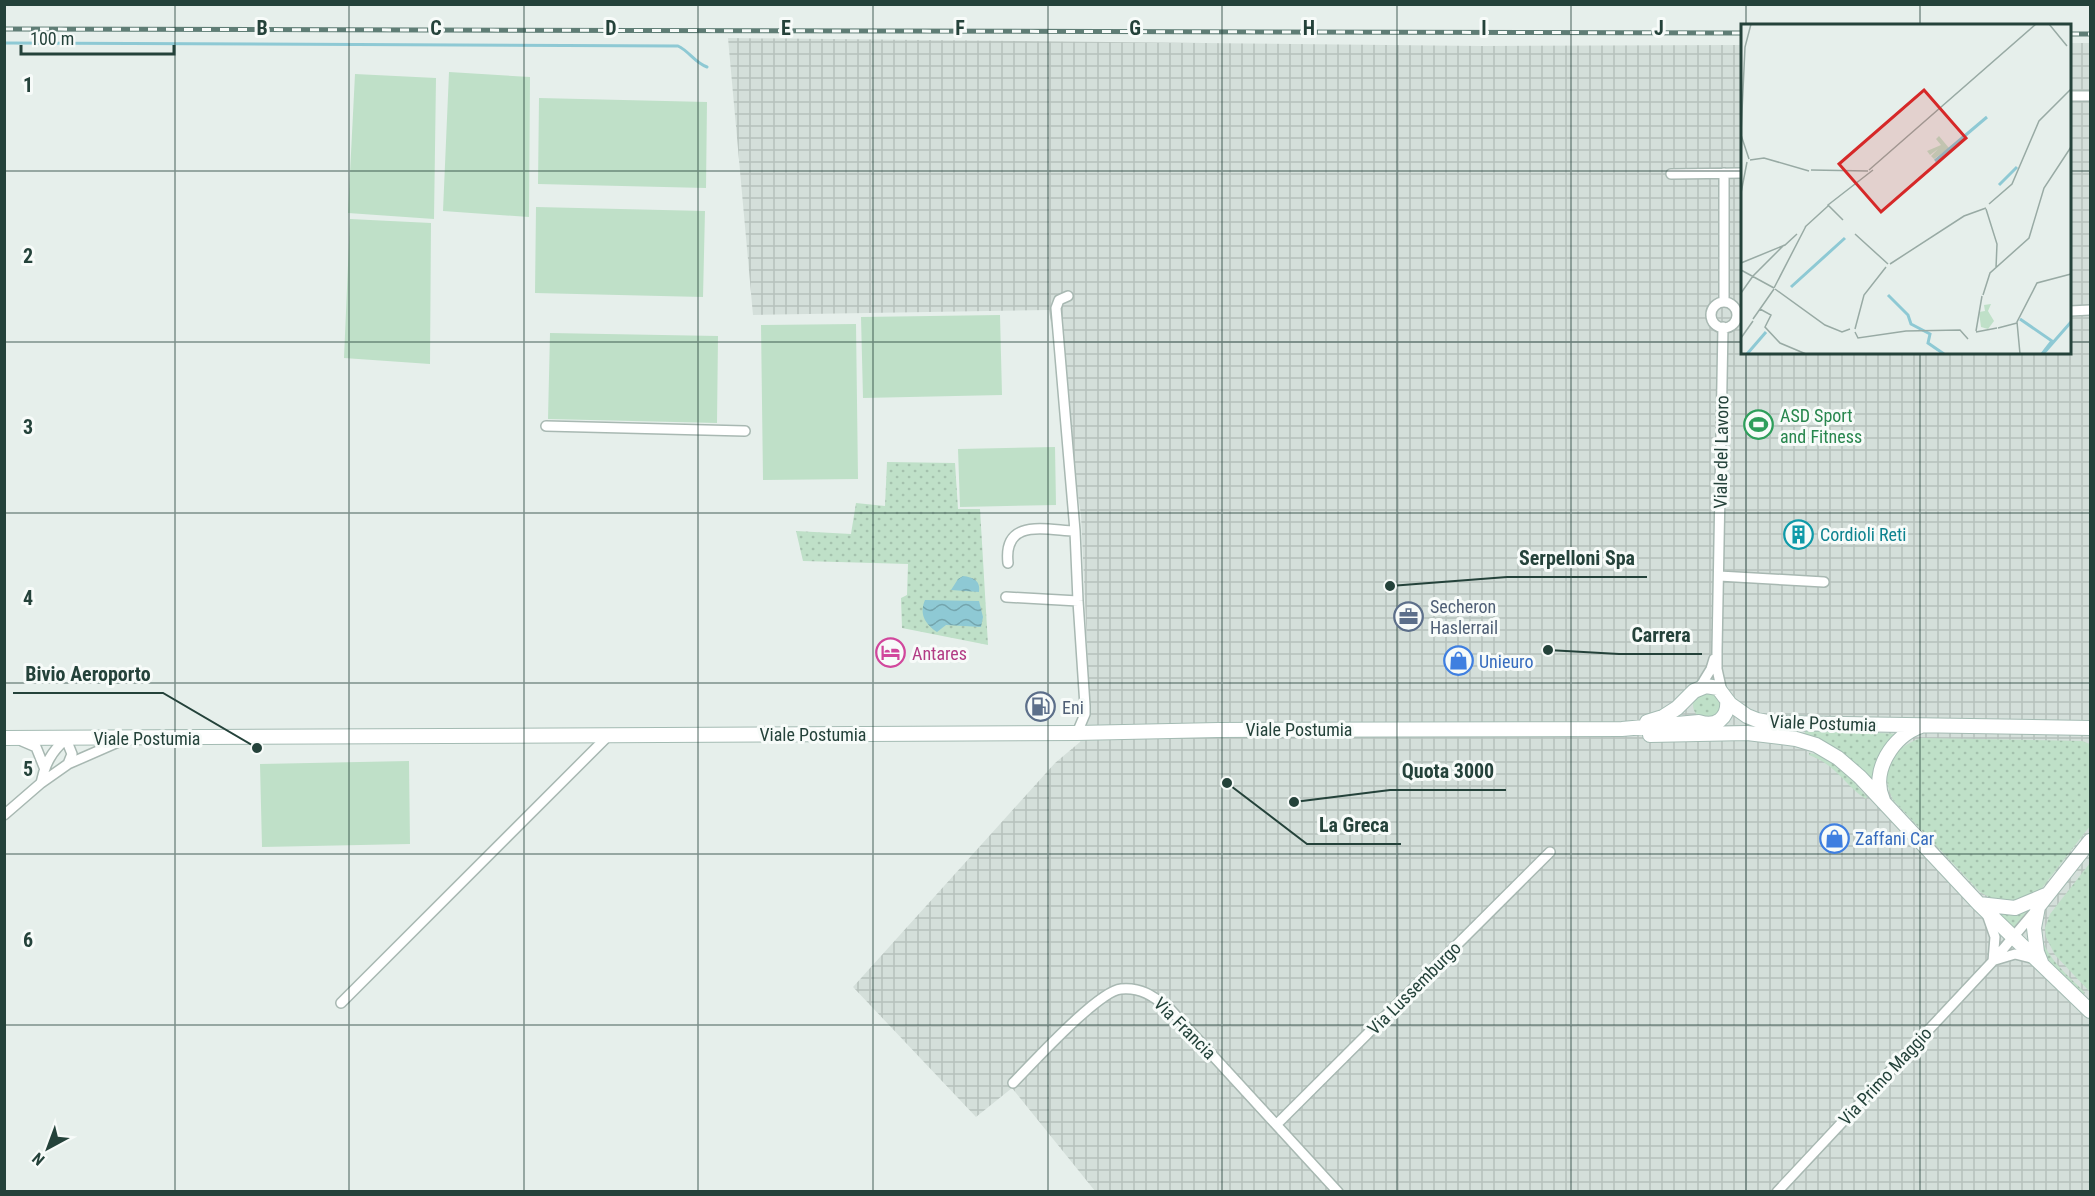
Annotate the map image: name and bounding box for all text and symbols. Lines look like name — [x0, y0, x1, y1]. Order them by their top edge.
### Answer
text: B — [256, 16, 268, 40]
text: C — [430, 16, 442, 40]
text: D — [605, 16, 617, 40]
text: E — [781, 16, 791, 40]
text: F — [955, 16, 965, 40]
text: G — [1129, 16, 1141, 40]
text: H — [1303, 16, 1315, 40]
text: I — [1481, 16, 1487, 40]
text: J — [1654, 16, 1664, 40]
scale bar — [21, 18, 174, 56]
inset map — [1741, 24, 2071, 354]
text: 100 m — [30, 28, 74, 49]
text: 1 — [23, 73, 33, 97]
text: 2 — [23, 244, 33, 268]
street label: Viale del Lavoro — [1710, 395, 1732, 509]
place label: ASD Sport and Fitness — [1780, 405, 1862, 447]
sports icon: ASD Sport and Fitness — [1743, 409, 1775, 441]
text: 3 — [23, 415, 33, 439]
building icon: Cordioli Reti — [1783, 518, 1815, 550]
place label: Cordioli Reti — [1820, 524, 1907, 545]
callout: Serpelloni Spa — [1507, 539, 1647, 577]
text: Serpelloni Spa — [1519, 546, 1635, 570]
text: 4 — [23, 586, 33, 610]
place label: Secheron Haslerrail — [1430, 596, 1498, 638]
office icon: Secheron Haslerrail — [1393, 600, 1425, 632]
callout: Carrera — [1619, 616, 1702, 654]
text: Carrera — [1631, 623, 1691, 647]
hotel icon: Antares — [875, 637, 907, 669]
place label: Antares — [912, 643, 967, 664]
shop icon: Unieuro — [1442, 645, 1474, 677]
place label: Unieuro — [1479, 651, 1533, 672]
callout: Bivio Aeroporto — [13, 655, 163, 693]
text: Bivio Aeroporto — [25, 662, 151, 686]
fuel station icon: Eni — [1025, 691, 1057, 723]
place label: Eni — [1062, 697, 1084, 718]
street label: Viale Postumia — [1769, 711, 1877, 735]
street label: Viale Postumia — [1246, 719, 1352, 740]
street label: Viale Postumia — [760, 724, 866, 745]
street label: Viale Postumia — [94, 728, 200, 749]
callout: Quota 3000 — [1390, 752, 1506, 790]
text: 5 — [23, 757, 33, 781]
text: Quota 3000 — [1402, 759, 1494, 783]
callout: La Greca — [1307, 806, 1401, 844]
text: La Greca — [1319, 813, 1389, 837]
shop icon: Zaffani Car — [1818, 822, 1850, 854]
place label: Zaffani Car — [1855, 828, 1935, 849]
text: 6 — [23, 928, 33, 952]
street label: Via Lussemburgo — [1363, 937, 1465, 1039]
street label: Via Francia — [1150, 993, 1220, 1063]
street label: Via Primo Maggio — [1834, 1023, 1936, 1129]
north arrow — [18, 1118, 78, 1178]
text: N — [29, 1149, 48, 1169]

